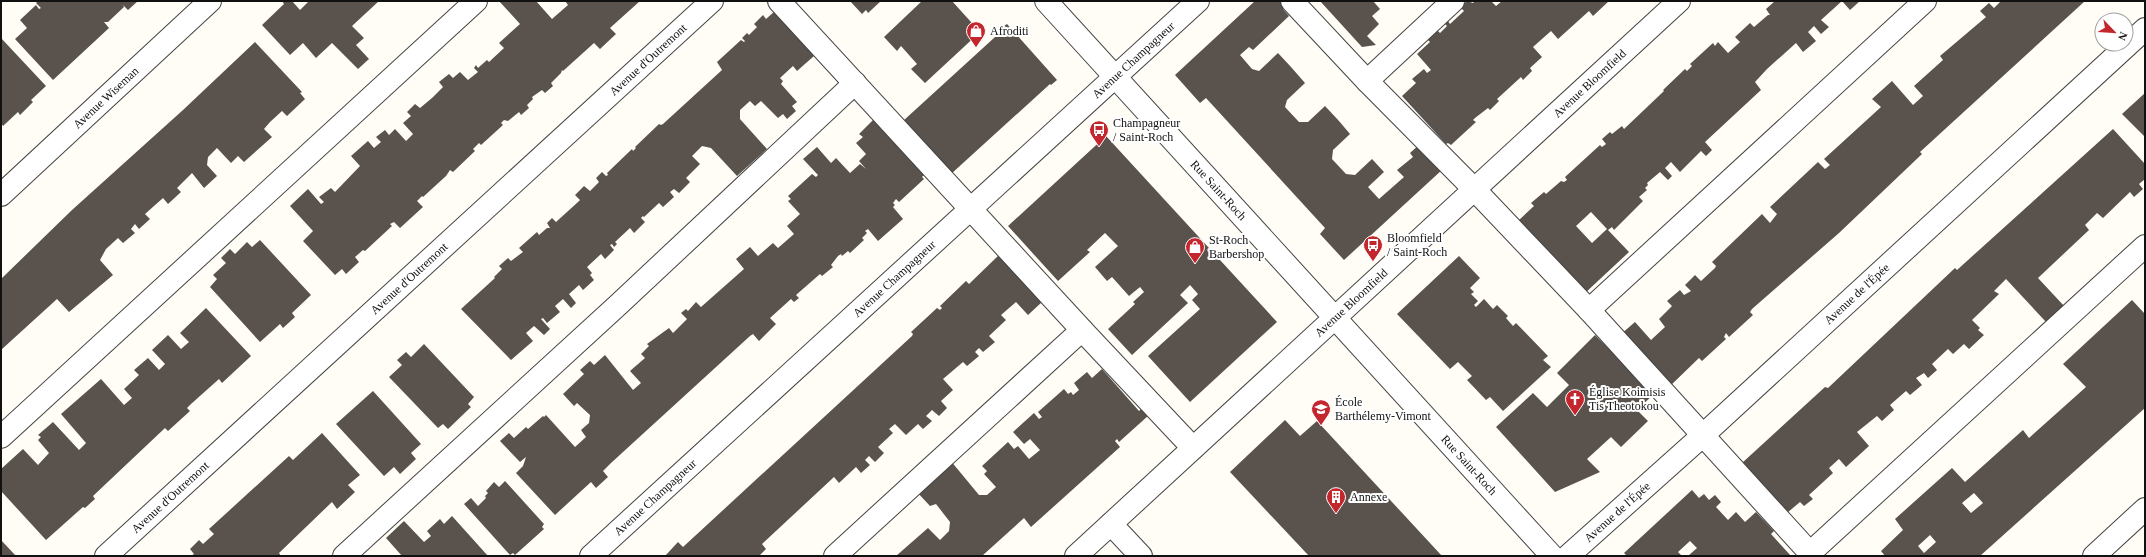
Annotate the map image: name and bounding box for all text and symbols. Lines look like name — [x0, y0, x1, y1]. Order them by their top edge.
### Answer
north arrow — [2094, 12, 2134, 52]
street label: Avenue Champagneur — [1089, 19, 1178, 101]
street label: Avenue d'Outremont — [607, 20, 690, 98]
shop icon: Afroditi — [965, 20, 987, 48]
place label: Afroditi — [990, 24, 1029, 38]
text: N — [2116, 30, 2130, 42]
street label: Avenue Bloomfield — [1550, 46, 1629, 120]
street label: Avenue Wiseman — [70, 64, 141, 131]
place label: Champagneur / Saint-Roch — [1113, 116, 1180, 144]
bus stop icon: Champagneur / Saint-Roch — [1088, 119, 1110, 147]
street label: Rue Saint-Roch — [1188, 157, 1249, 223]
place label: Bloomfield / Saint-Roch — [1387, 231, 1447, 259]
place label: St-Roch Barbershop — [1209, 233, 1264, 261]
bus stop icon: Bloomfield / Saint-Roch — [1362, 234, 1384, 262]
shop icon: St-Roch Barbershop — [1184, 236, 1206, 264]
street label: Avenue Champagneur — [850, 237, 938, 320]
street label: Avenue d'Outremont — [368, 239, 451, 317]
street label: Avenue de l'Épée — [1821, 261, 1892, 327]
street label: Avenue Bloomfield — [1312, 266, 1391, 340]
place label: Église Koimisis Tis Theotokou — [1589, 385, 1666, 413]
church icon: Église Koimisis Tis Theotokou — [1564, 388, 1586, 416]
place label: École Barthélemy-Vimont — [1335, 395, 1432, 423]
school or university icon: École Barthélemy-Vimont — [1310, 398, 1332, 426]
street label: Rue Saint-Roch — [1438, 432, 1500, 498]
street label: Avenue Champagneur — [611, 456, 699, 538]
street label: Avenue d'Outremont — [129, 458, 212, 536]
street label: Avenue de l'Épée — [1581, 479, 1653, 545]
building icon: Annexe — [1325, 486, 1347, 514]
place label: Annexe — [1350, 490, 1387, 504]

